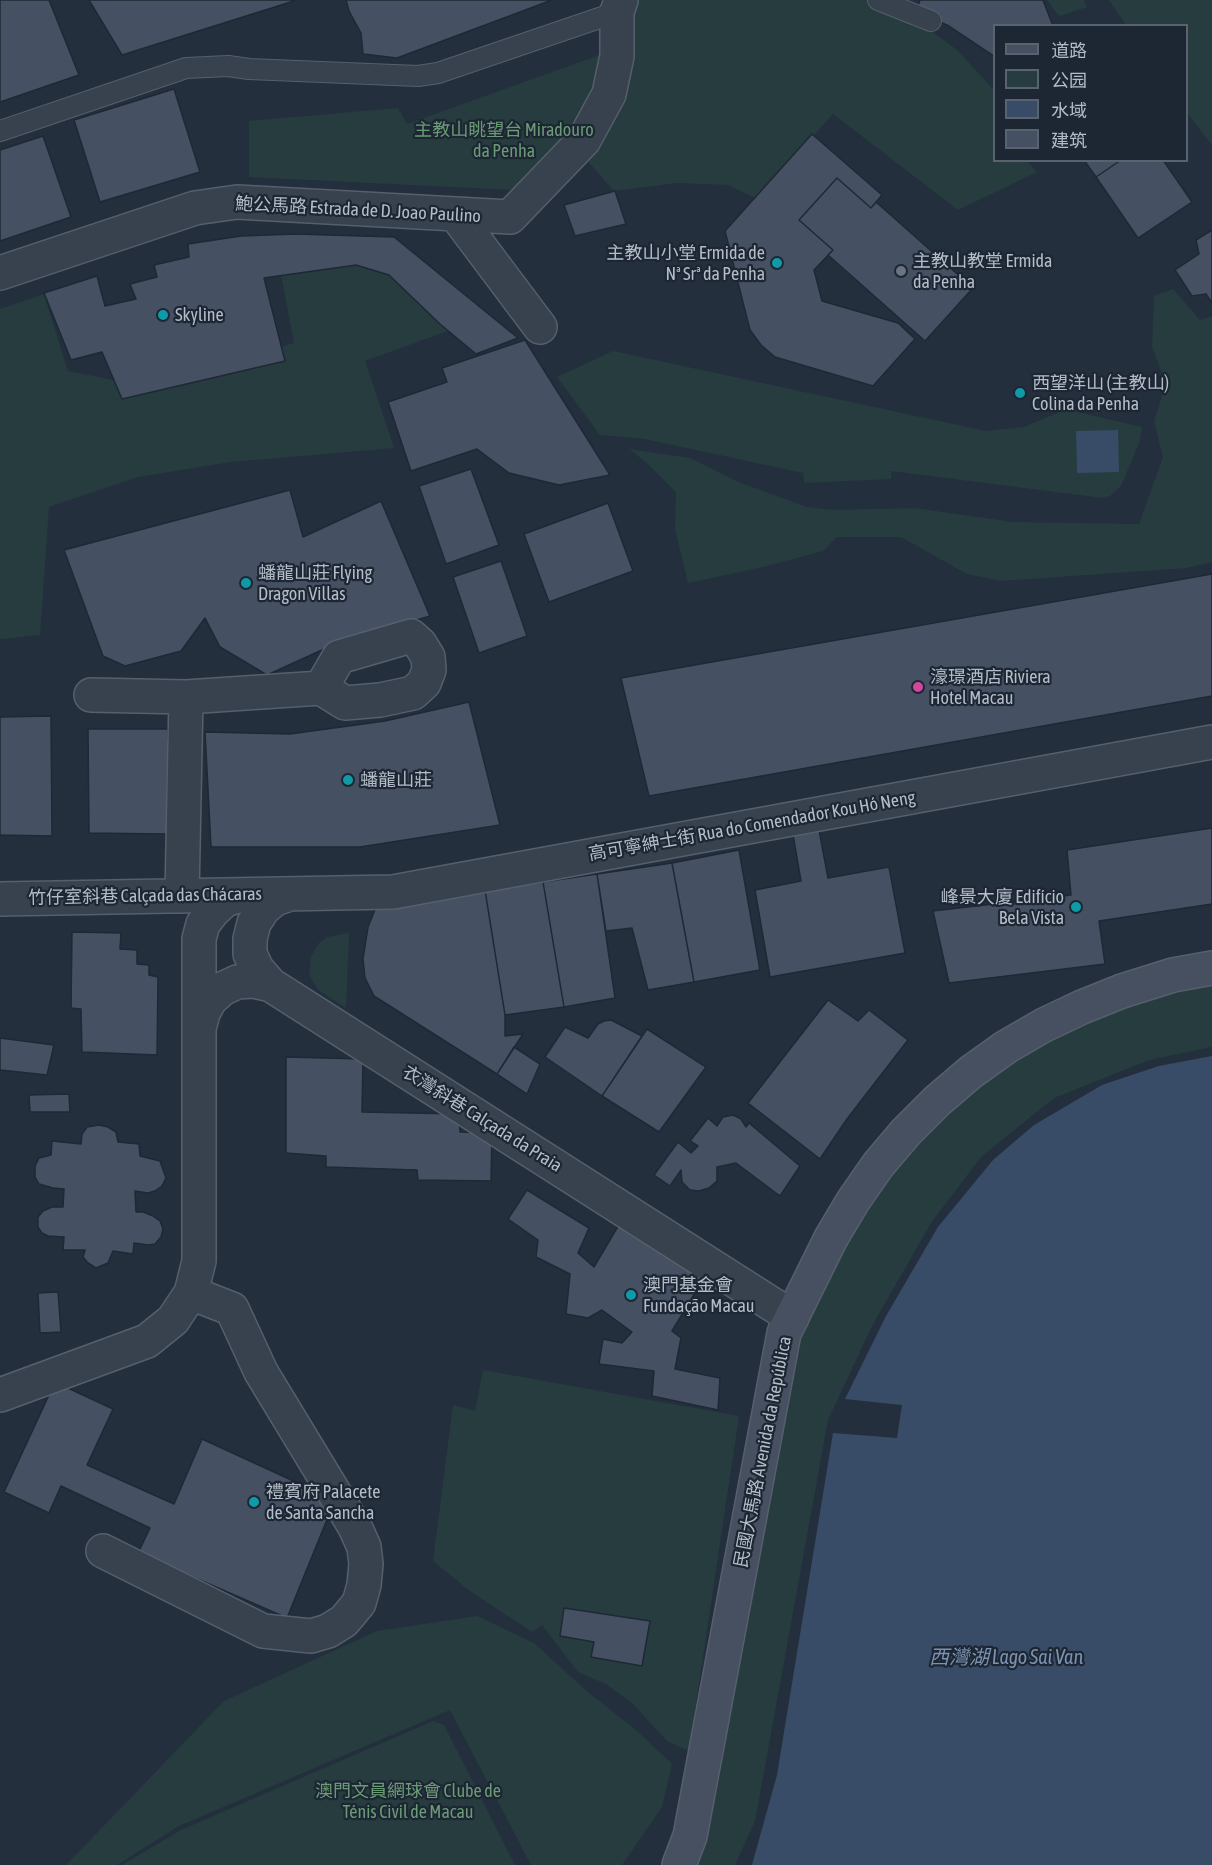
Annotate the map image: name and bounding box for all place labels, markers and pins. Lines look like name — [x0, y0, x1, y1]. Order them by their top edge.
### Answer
place label: 主教山小堂 Ermida de Nª Srª da Penha — [606, 242, 765, 284]
place label: 主教山教堂 Ermida da Penha — [913, 250, 1052, 292]
marker: 主教山小堂 Ermida de Nª Srª da Penha — [770, 256, 784, 270]
marker: 主教山教堂 Ermida da Penha — [894, 264, 908, 278]
place label: Skyline — [175, 304, 224, 326]
marker: Skyline — [156, 308, 170, 322]
place label: 西望洋山 (主教山) Colina da Penha — [1032, 372, 1169, 415]
marker: 西望洋山 (主教山) Colina da Penha — [1013, 386, 1027, 400]
place label: 蟠龍山莊 Flying Dragon Villas — [258, 562, 372, 604]
marker: 蟠龍山莊 Flying Dragon Villas — [239, 576, 253, 590]
place label: 濠璟酒店 Riviera Hotel Macau — [930, 666, 1051, 708]
marker: 濠璟酒店 Riviera Hotel Macau — [911, 680, 925, 694]
place label: 蟠龍山莊 — [360, 769, 432, 791]
marker: 蟠龍山莊 — [341, 773, 355, 787]
place label: 峰景大廈 Edifício Bela Vista — [941, 886, 1064, 928]
marker: 峰景大廈 Edifício Bela Vista — [1069, 900, 1083, 914]
place label: 澳門基金會 Fundação Macau — [643, 1274, 755, 1316]
marker: 澳門基金會 Fundação Macau — [624, 1288, 638, 1302]
place label: 禮賓府 Palacete de Santa Sancha — [266, 1481, 380, 1524]
marker: 禮賓府 Palacete de Santa Sancha — [247, 1495, 261, 1509]

